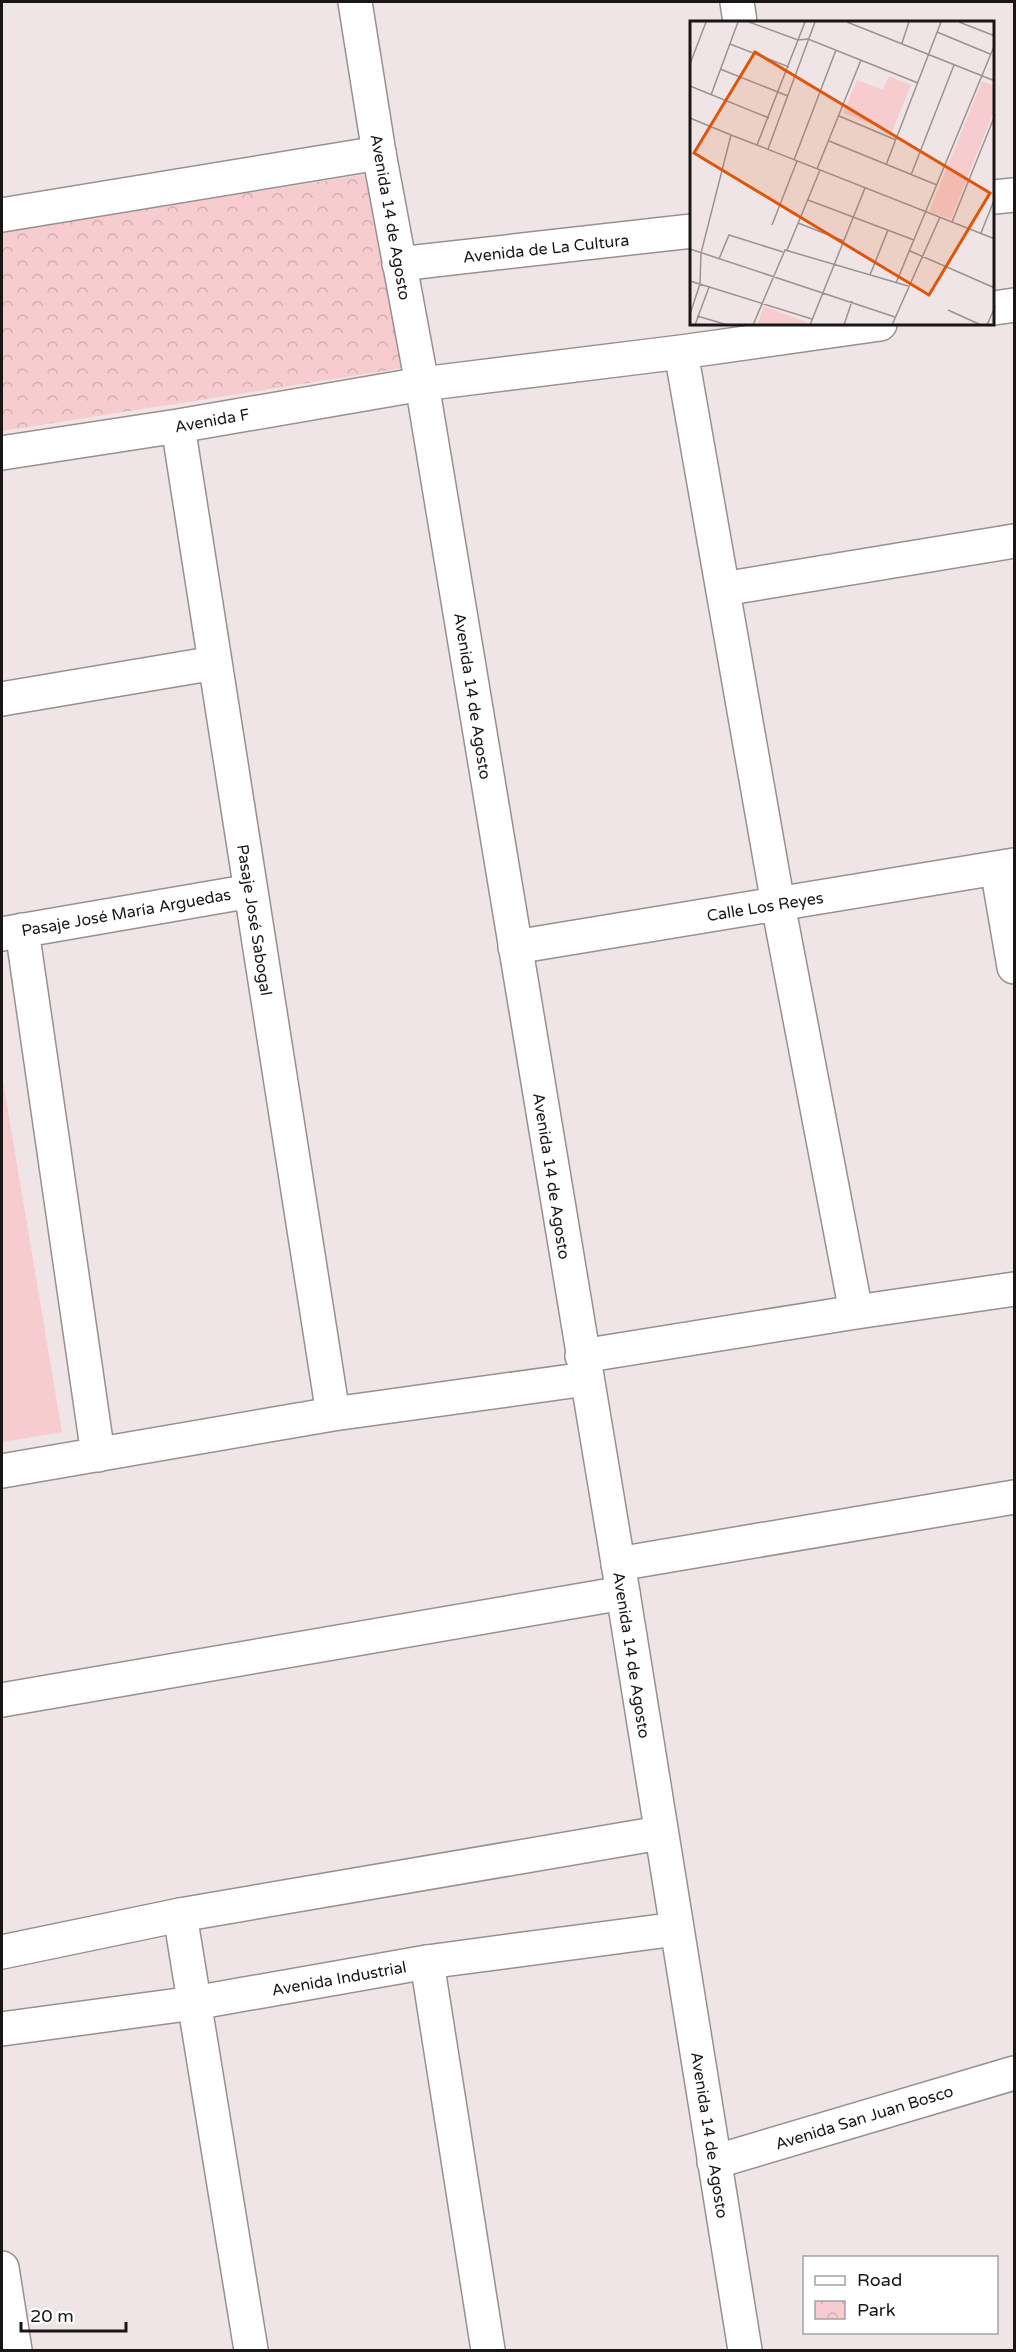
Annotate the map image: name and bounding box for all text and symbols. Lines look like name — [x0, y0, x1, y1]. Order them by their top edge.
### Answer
inset map — [690, 21, 995, 326]
street label: Avenida 14 de Agosto — [366, 133, 414, 302]
street label: Avenida de La Cultura — [462, 230, 630, 268]
street label: Avenida F — [173, 405, 251, 437]
street label: Avenida 14 de Agosto — [449, 612, 495, 781]
street label: Pasaje José Sabogal — [232, 843, 276, 997]
street label: Pasaje José María Arguedas — [20, 885, 233, 941]
street label: Calle Los Reyes — [705, 888, 825, 926]
street label: Avenida 14 de Agosto — [528, 1092, 574, 1261]
street label: Avenida 14 de Agosto — [608, 1571, 654, 1740]
street label: Avenida Industrial — [270, 1957, 408, 2001]
street label: Avenida 14 de Agosto — [686, 2051, 732, 2220]
street label: Avenida San Juan Bosco — [773, 2081, 956, 2155]
legend — [803, 2256, 998, 2334]
text: Road — [857, 2269, 902, 2291]
scale bar — [21, 2295, 126, 2333]
text: Park — [857, 2299, 896, 2321]
text: 20 m — [30, 2305, 74, 2327]

